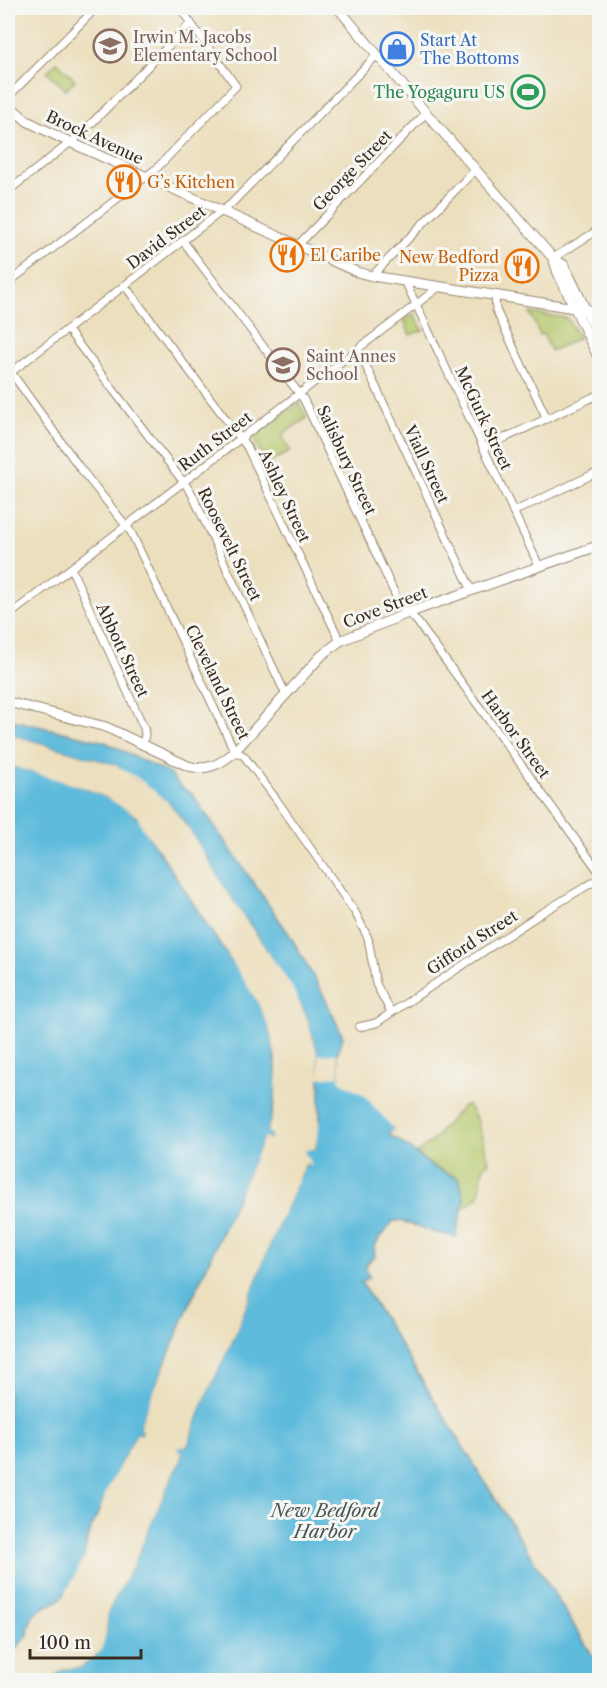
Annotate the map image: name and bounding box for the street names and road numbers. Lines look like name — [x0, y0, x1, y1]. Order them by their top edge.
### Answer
street label: Brock Avenue — [43, 106, 147, 168]
street label: George Street — [308, 125, 396, 215]
street label: David Street — [123, 201, 210, 273]
street label: McGurk Street — [451, 363, 517, 473]
street label: Salisbury Street — [313, 402, 381, 518]
street label: Ruth Street — [174, 407, 256, 475]
street label: Viall Street — [400, 421, 454, 507]
street label: Ashley Street — [254, 445, 315, 546]
street label: Roosevelt Street — [194, 484, 266, 604]
street label: Cove Street — [340, 582, 430, 632]
street label: Abbott Street — [92, 599, 154, 701]
street label: Cleveland Street — [182, 621, 255, 743]
street label: Harbor Street — [477, 686, 555, 782]
street label: Gifford Street — [423, 905, 521, 979]

